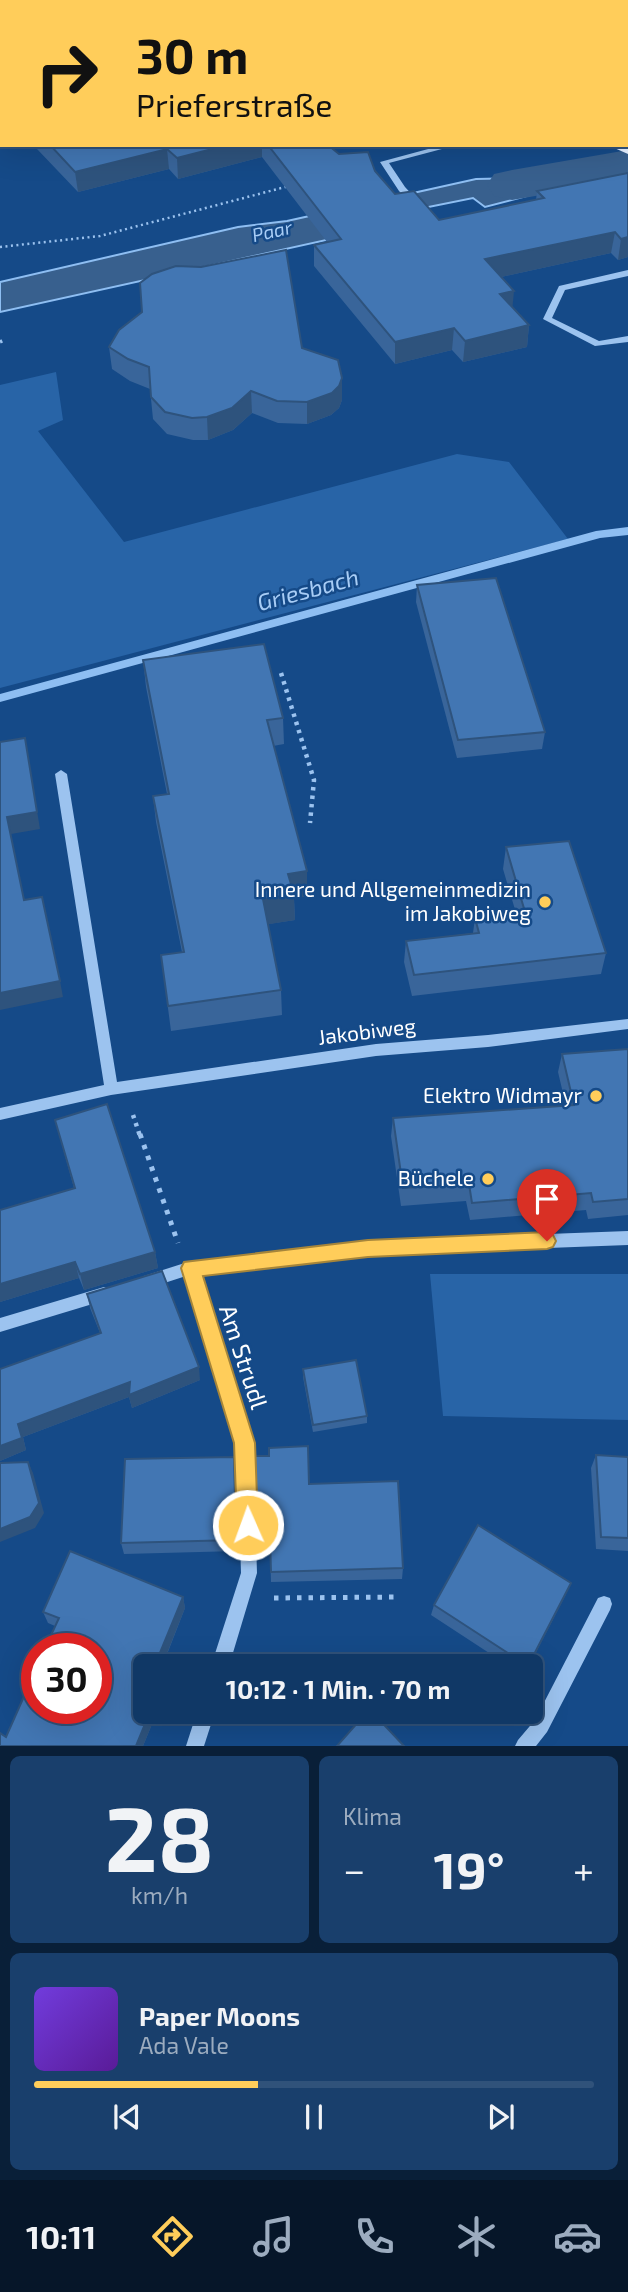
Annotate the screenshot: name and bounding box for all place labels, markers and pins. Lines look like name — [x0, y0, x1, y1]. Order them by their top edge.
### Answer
place label: Innere und Allgemeinmedizin im Jakobiweg — [255, 876, 531, 925]
marker: Innere und Allgemeinmedizin im Jakobiweg — [537, 894, 553, 910]
place label: Elektro Widmayr — [423, 1082, 583, 1107]
marker: Elektro Widmayr — [588, 1088, 604, 1104]
place label: Büchele — [398, 1165, 474, 1190]
pin — [517, 1169, 577, 1241]
marker: Büchele — [480, 1171, 496, 1187]

